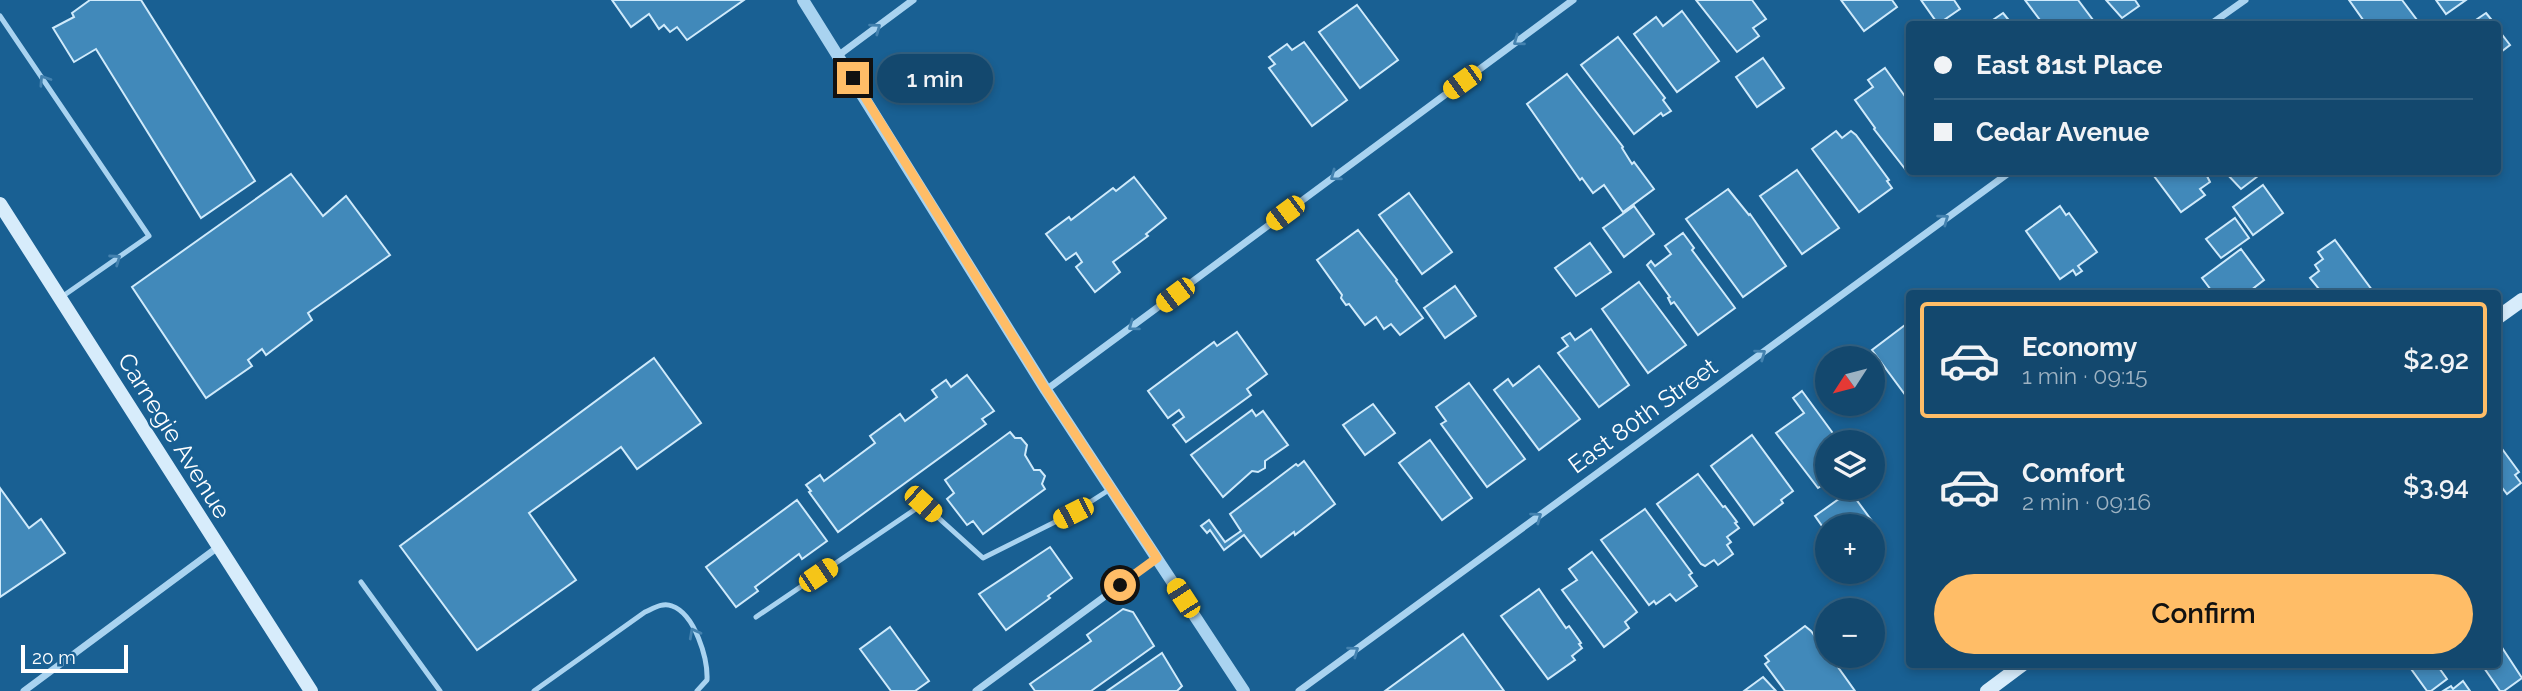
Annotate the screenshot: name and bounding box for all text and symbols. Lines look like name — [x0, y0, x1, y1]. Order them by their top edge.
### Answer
one-way arrow — [868, 23, 881, 36]
one-way arrow — [1514, 32, 1526, 45]
text: East 81st Place — [1976, 50, 2163, 80]
callout: 1 min — [878, 54, 993, 102]
car — [1439, 61, 1486, 103]
route end — [837, 62, 869, 94]
text: 1 min — [906, 65, 964, 92]
one-way arrow — [40, 75, 52, 88]
text: Cedar Avenue — [1976, 117, 2149, 147]
one-way arrow — [1331, 168, 1343, 180]
car — [1262, 192, 1309, 234]
one-way arrow — [1937, 215, 1949, 228]
one-way arrow — [108, 255, 121, 267]
car — [1152, 274, 1199, 316]
one-way arrow — [1128, 317, 1141, 330]
icon: car — [1938, 329, 2001, 392]
text: Economy — [2022, 332, 2137, 362]
text: $2.92 — [2403, 345, 2469, 375]
north arrow — [1815, 346, 1885, 416]
map controls — [1815, 346, 1885, 668]
street label: Carnegie Avenue — [112, 348, 237, 524]
one-way arrow — [1753, 349, 1766, 362]
street label: East 80th Street — [1563, 352, 1723, 479]
text: 1 min · 09:15 — [2022, 362, 2148, 389]
button: layers — [1815, 430, 1885, 500]
icon: car — [1938, 455, 2001, 518]
text: Comfort — [2022, 458, 2125, 488]
text: $3.94 — [2403, 471, 2469, 501]
car — [901, 482, 946, 526]
text: 2 min · 09:16 — [2022, 488, 2151, 515]
car — [1050, 494, 1097, 532]
one-way arrow — [1530, 512, 1542, 525]
button: + — [1815, 514, 1885, 584]
car — [795, 555, 842, 595]
route start — [1104, 569, 1136, 601]
button: Confirm — [1934, 574, 2473, 654]
car — [1163, 575, 1204, 621]
button: − — [1815, 598, 1885, 668]
one-way arrow — [689, 628, 703, 640]
scale bar — [21, 642, 128, 674]
text: 20 m — [32, 646, 76, 668]
one-way arrow — [1346, 647, 1359, 659]

